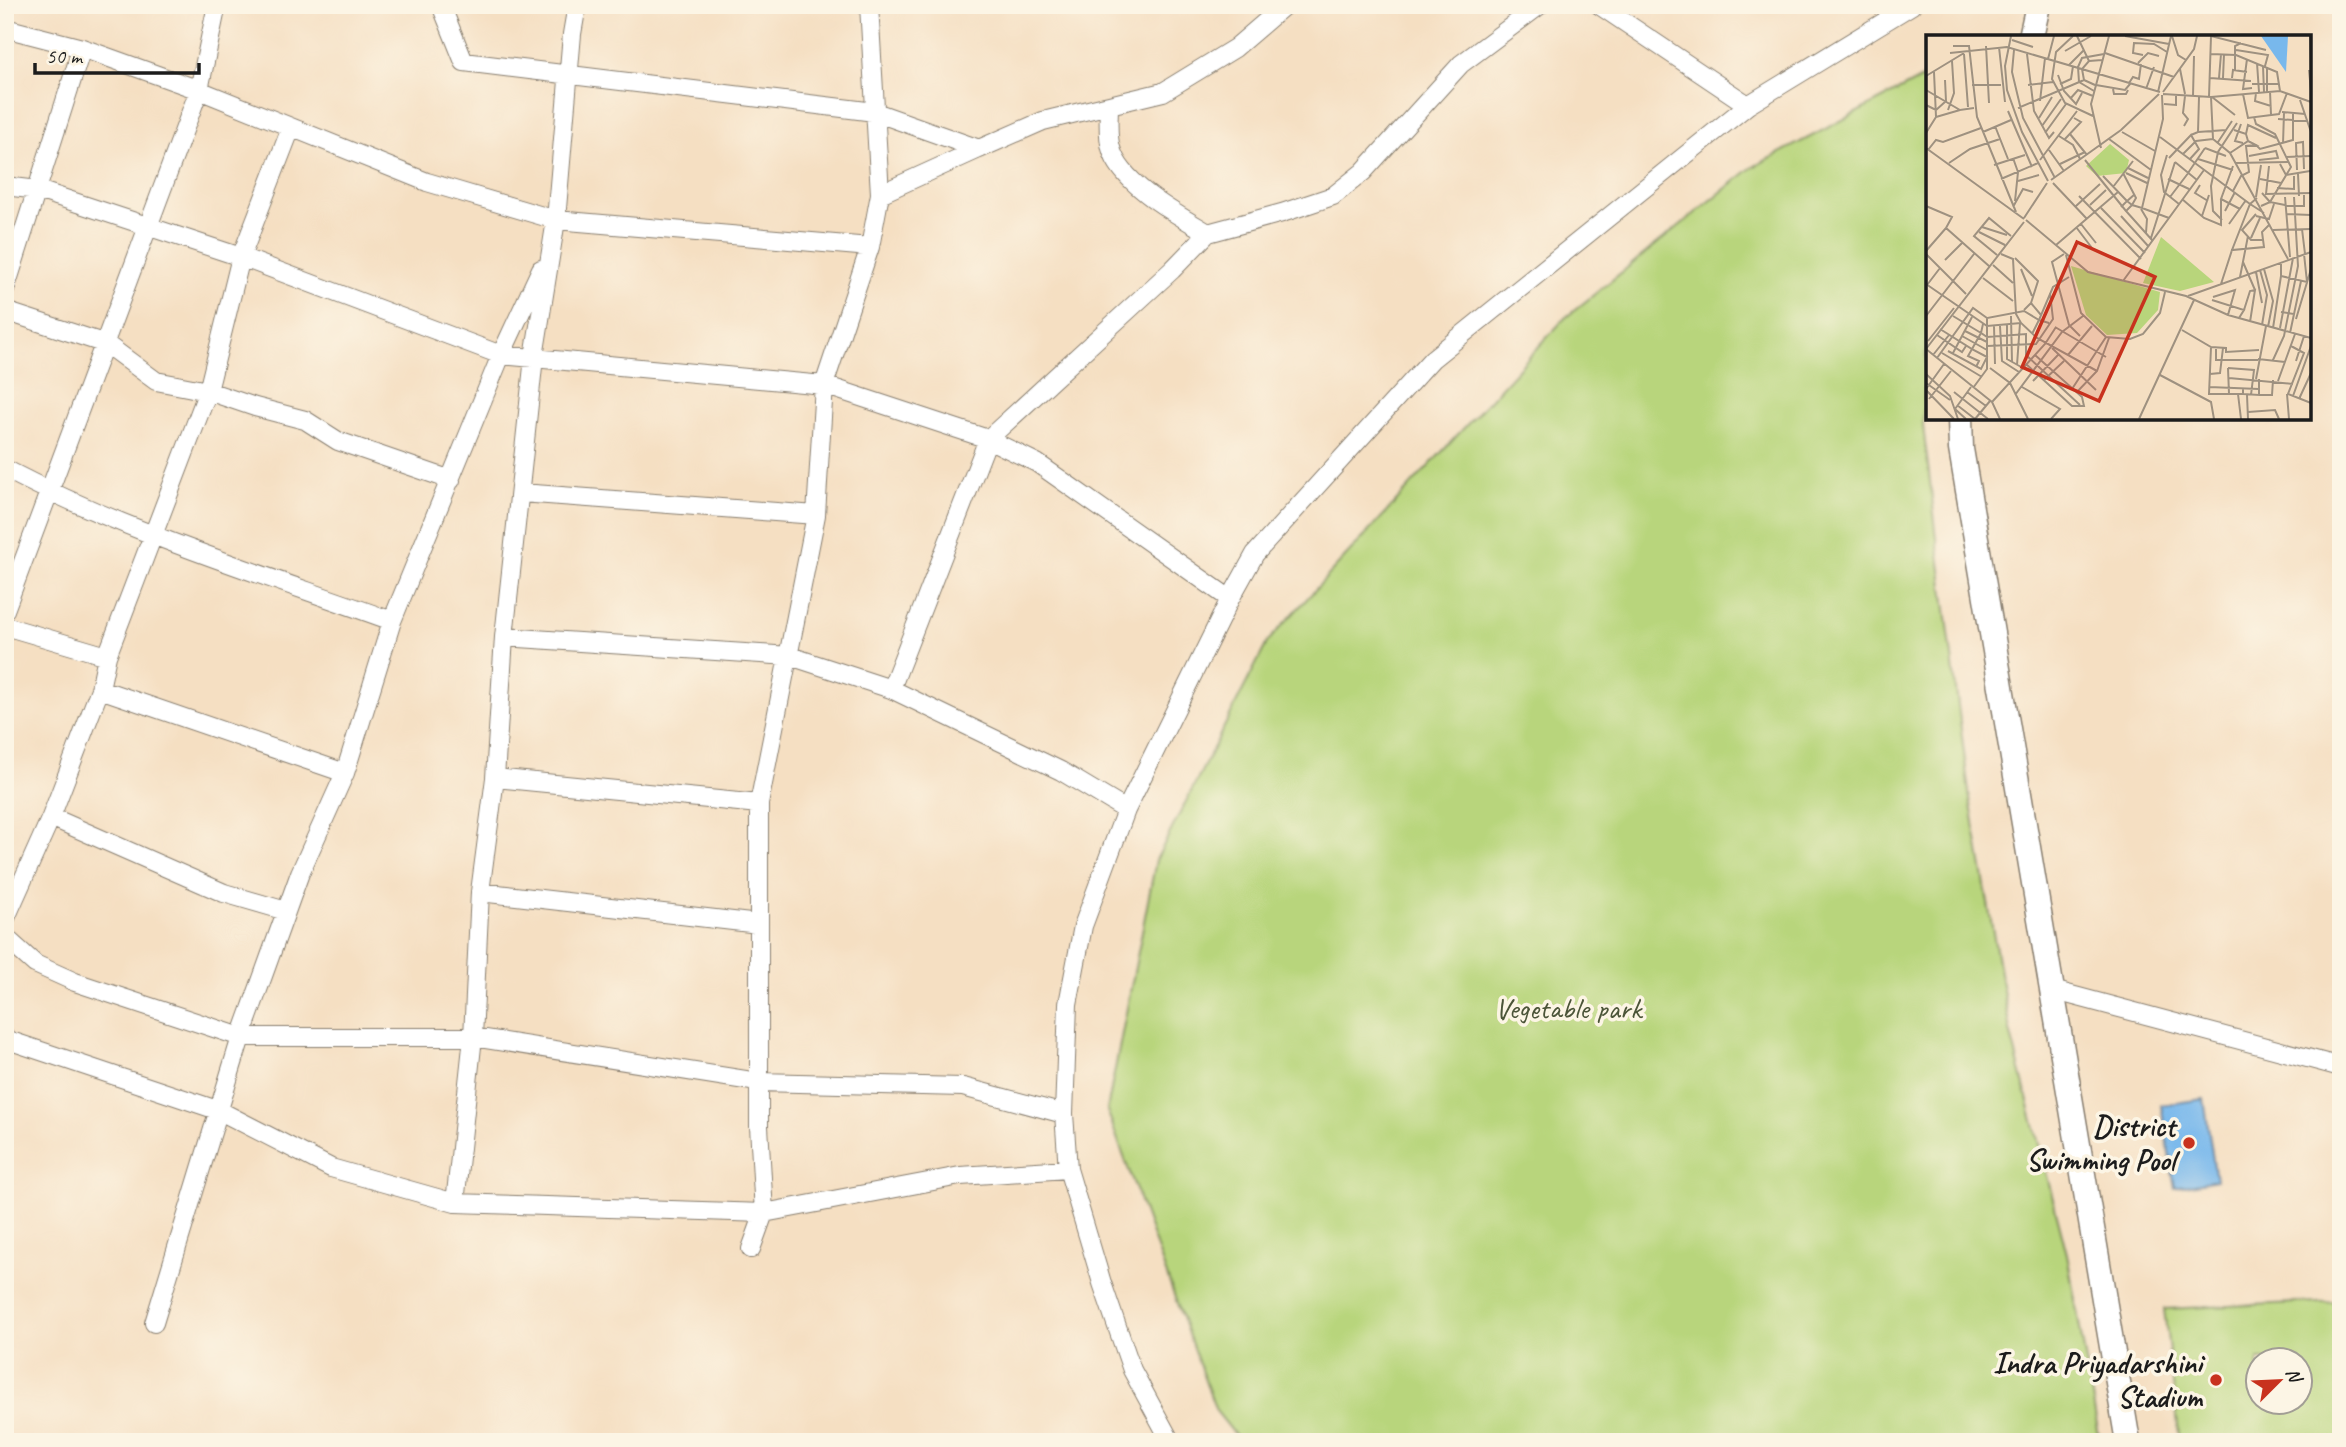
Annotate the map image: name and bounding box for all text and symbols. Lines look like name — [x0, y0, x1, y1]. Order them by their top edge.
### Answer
scale bar — [35, 32, 200, 76]
inset map — [1926, 35, 2311, 420]
text: 50 m — [46, 43, 84, 69]
park label: Vegetable park — [1495, 989, 1643, 1027]
place label: District Swimming Pool — [2026, 1107, 2181, 1179]
marker: District Swimming Pool — [2181, 1135, 2197, 1151]
place label: Indra Priyadarshini Stadium — [1993, 1344, 2206, 1416]
north arrow — [2244, 1346, 2314, 1416]
text: N — [2280, 1364, 2308, 1388]
marker: Indra Priyadarshini Stadium — [2208, 1372, 2224, 1388]

